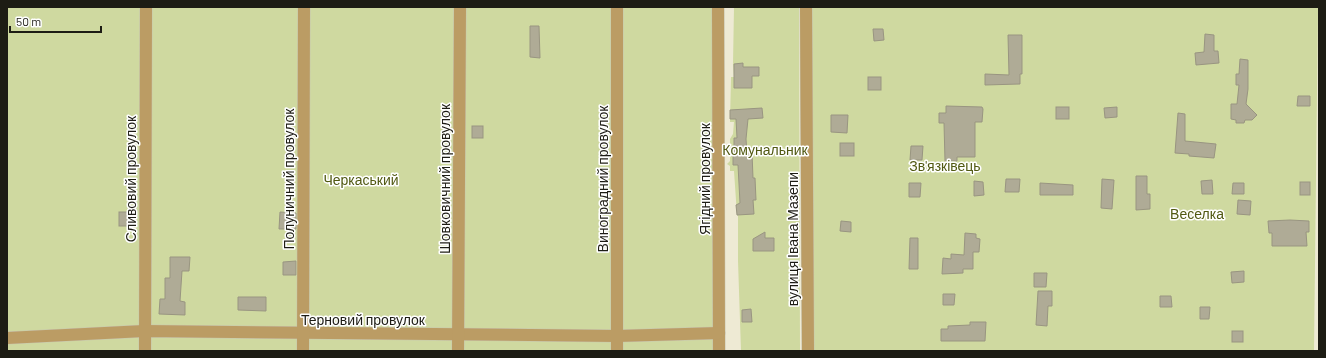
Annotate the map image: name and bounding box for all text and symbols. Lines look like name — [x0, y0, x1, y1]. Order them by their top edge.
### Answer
scale bar — [10, 8, 101, 34]
text: 50 m — [16, 14, 41, 28]
street label: Шовковичний провулок — [436, 103, 453, 254]
street label: Виноградний провулок — [594, 105, 611, 252]
street label: Полуничний провулок — [280, 108, 297, 249]
street label: Сливовий провулок — [122, 115, 139, 242]
street label: Ягідний провулок — [696, 122, 713, 235]
park label: Комунальник — [722, 141, 809, 158]
park label: Зв'язківець — [909, 157, 981, 174]
park label: Черкаський — [323, 171, 399, 188]
street label: вулиця Івана Мазепи — [784, 172, 801, 306]
park label: Веселка — [1170, 205, 1224, 222]
street label: Терновий провулок — [301, 311, 426, 328]

